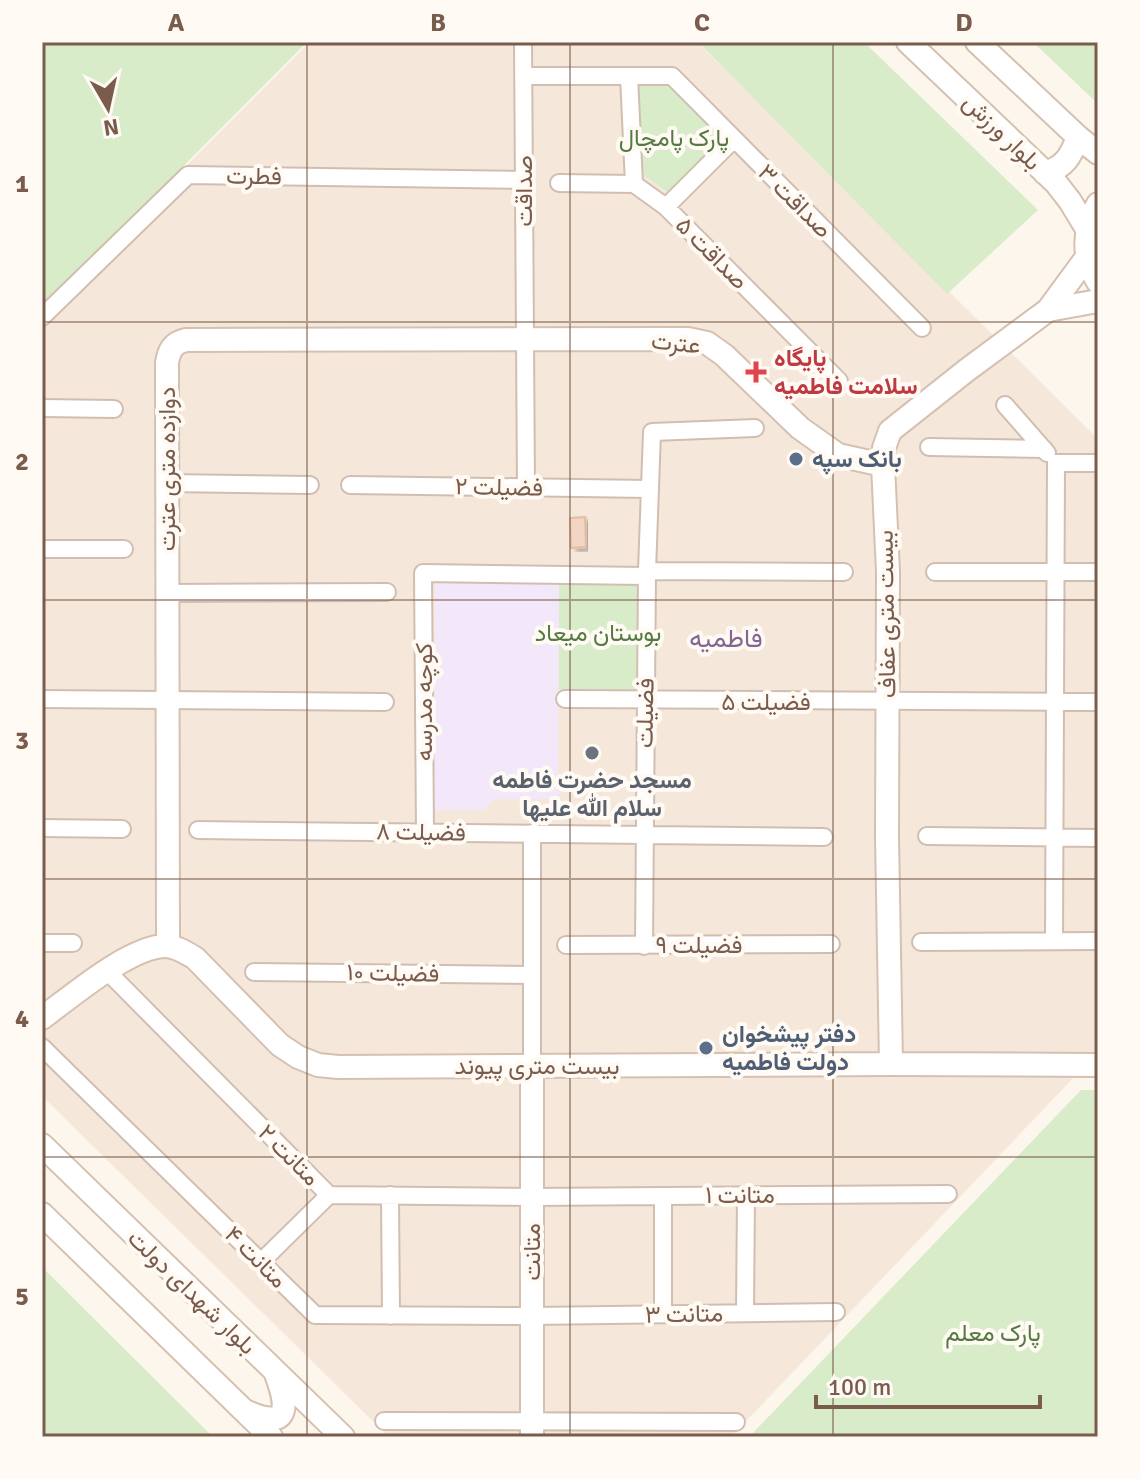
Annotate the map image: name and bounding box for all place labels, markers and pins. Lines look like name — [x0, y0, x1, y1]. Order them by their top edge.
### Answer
place label: پایگاه سلامت فاطمیه — [774, 343, 918, 401]
marker: پایگاه سلامت فاطمیه — [745, 361, 767, 383]
place label: بانک سپه — [812, 444, 902, 475]
marker: بانک سپه — [787, 450, 805, 468]
marker: مسجد حضرت فاطمه سلام الله علیها — [583, 744, 601, 762]
place label: مسجد حضرت فاطمه سلام الله علیها — [492, 765, 692, 824]
place label: دفتر پیشخوان دولت فاطمیه — [722, 1019, 856, 1077]
marker: دفتر پیشخوان دولت فاطمیه — [697, 1039, 715, 1057]

